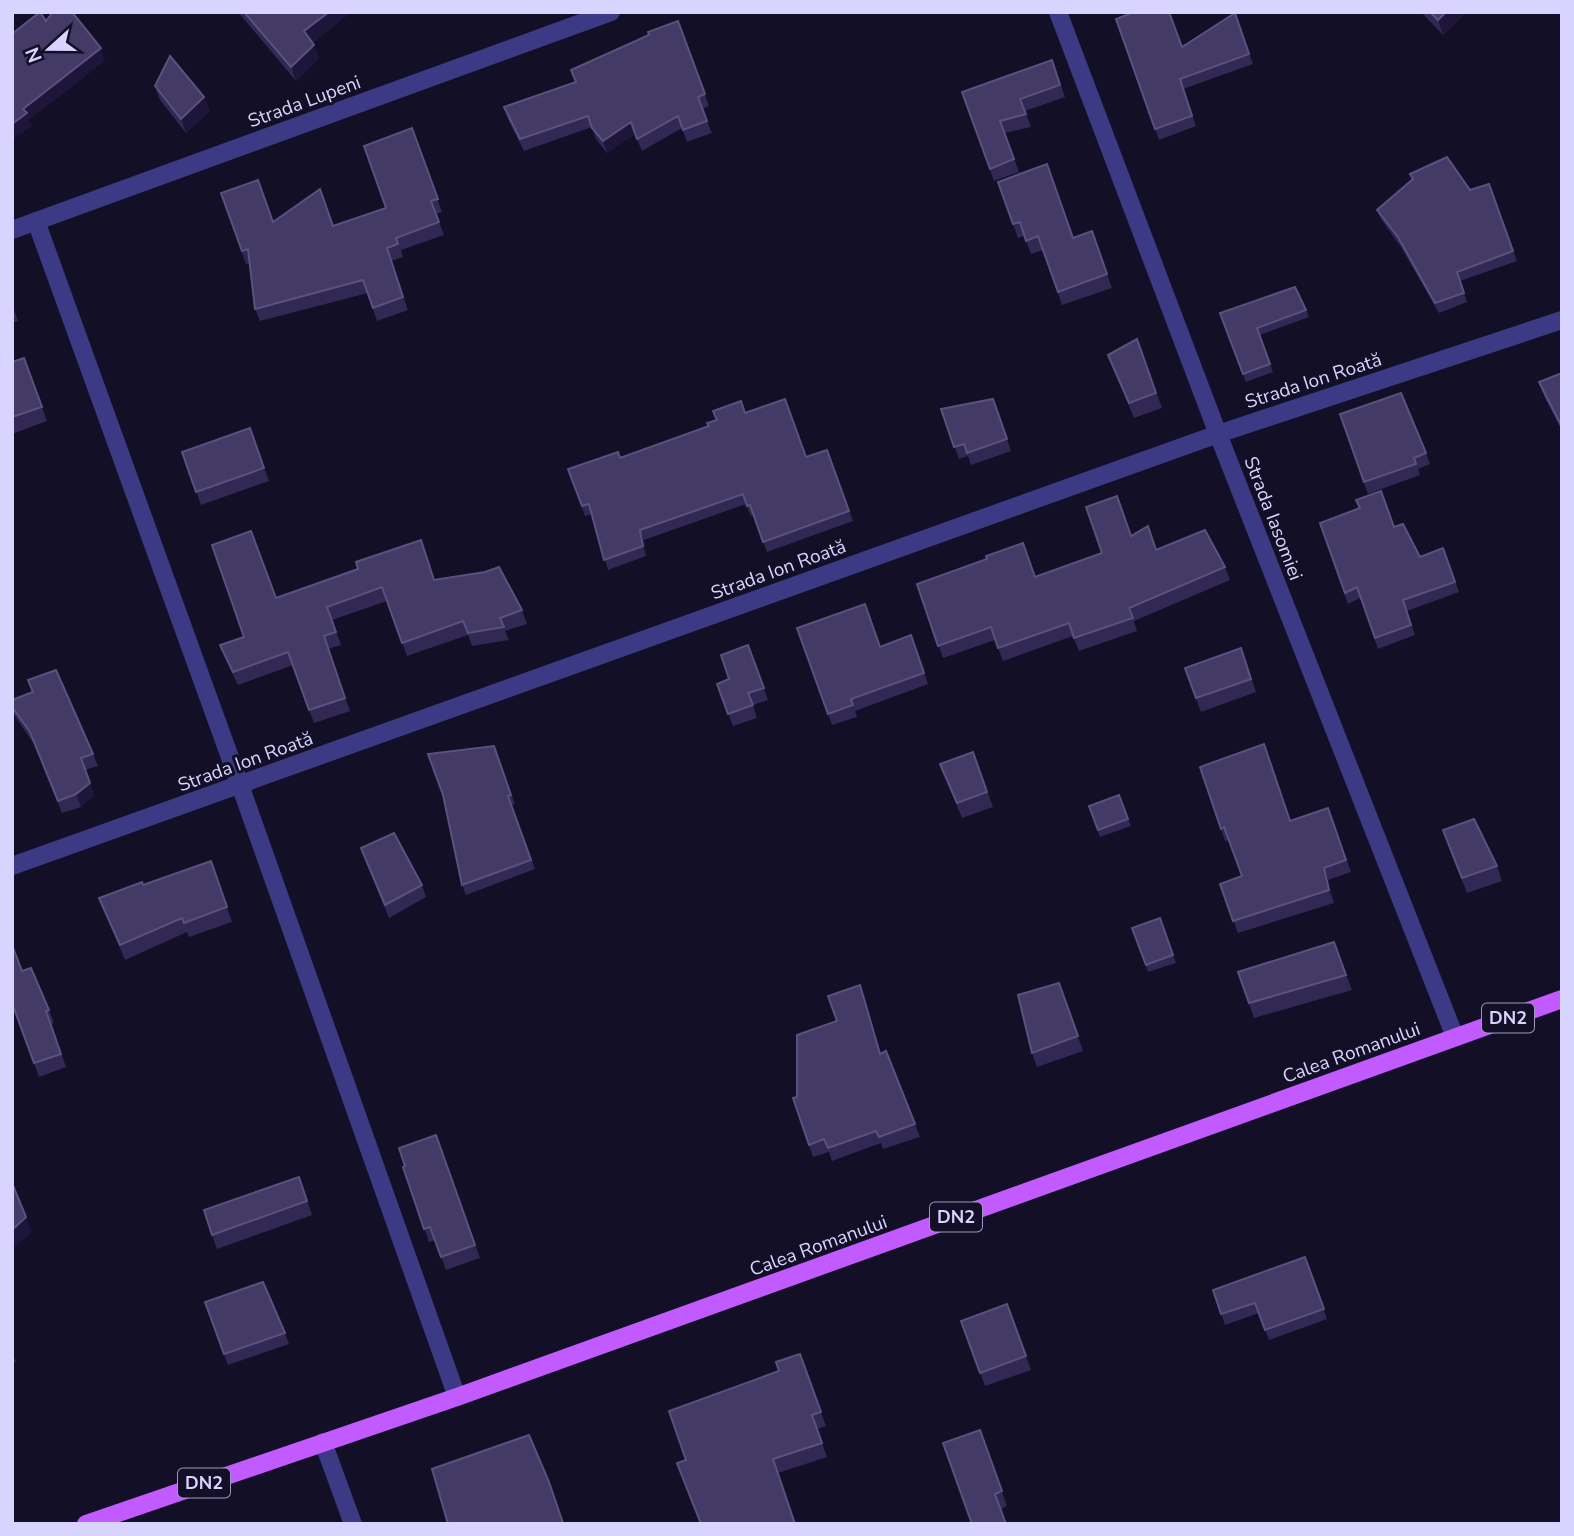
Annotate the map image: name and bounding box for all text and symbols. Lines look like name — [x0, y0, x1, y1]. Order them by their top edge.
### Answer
north arrow — [14, 14, 84, 84]
text: N — [19, 43, 49, 66]
street label: Strada Lupeni — [244, 69, 364, 134]
street label: Strada Ion Roată — [1242, 347, 1385, 415]
street label: Strada Iasomiei — [1237, 453, 1309, 584]
street label: Strada Ion Roată — [707, 533, 850, 606]
street label: Strada Ion Roată — [174, 725, 317, 798]
road number: DN2 — [1482, 1003, 1534, 1032]
street label: Calea Romanului — [1279, 1016, 1424, 1090]
road number: DN2 — [930, 1202, 982, 1232]
street label: Calea Romanului — [746, 1209, 891, 1283]
road number: DN2 — [178, 1468, 230, 1498]

